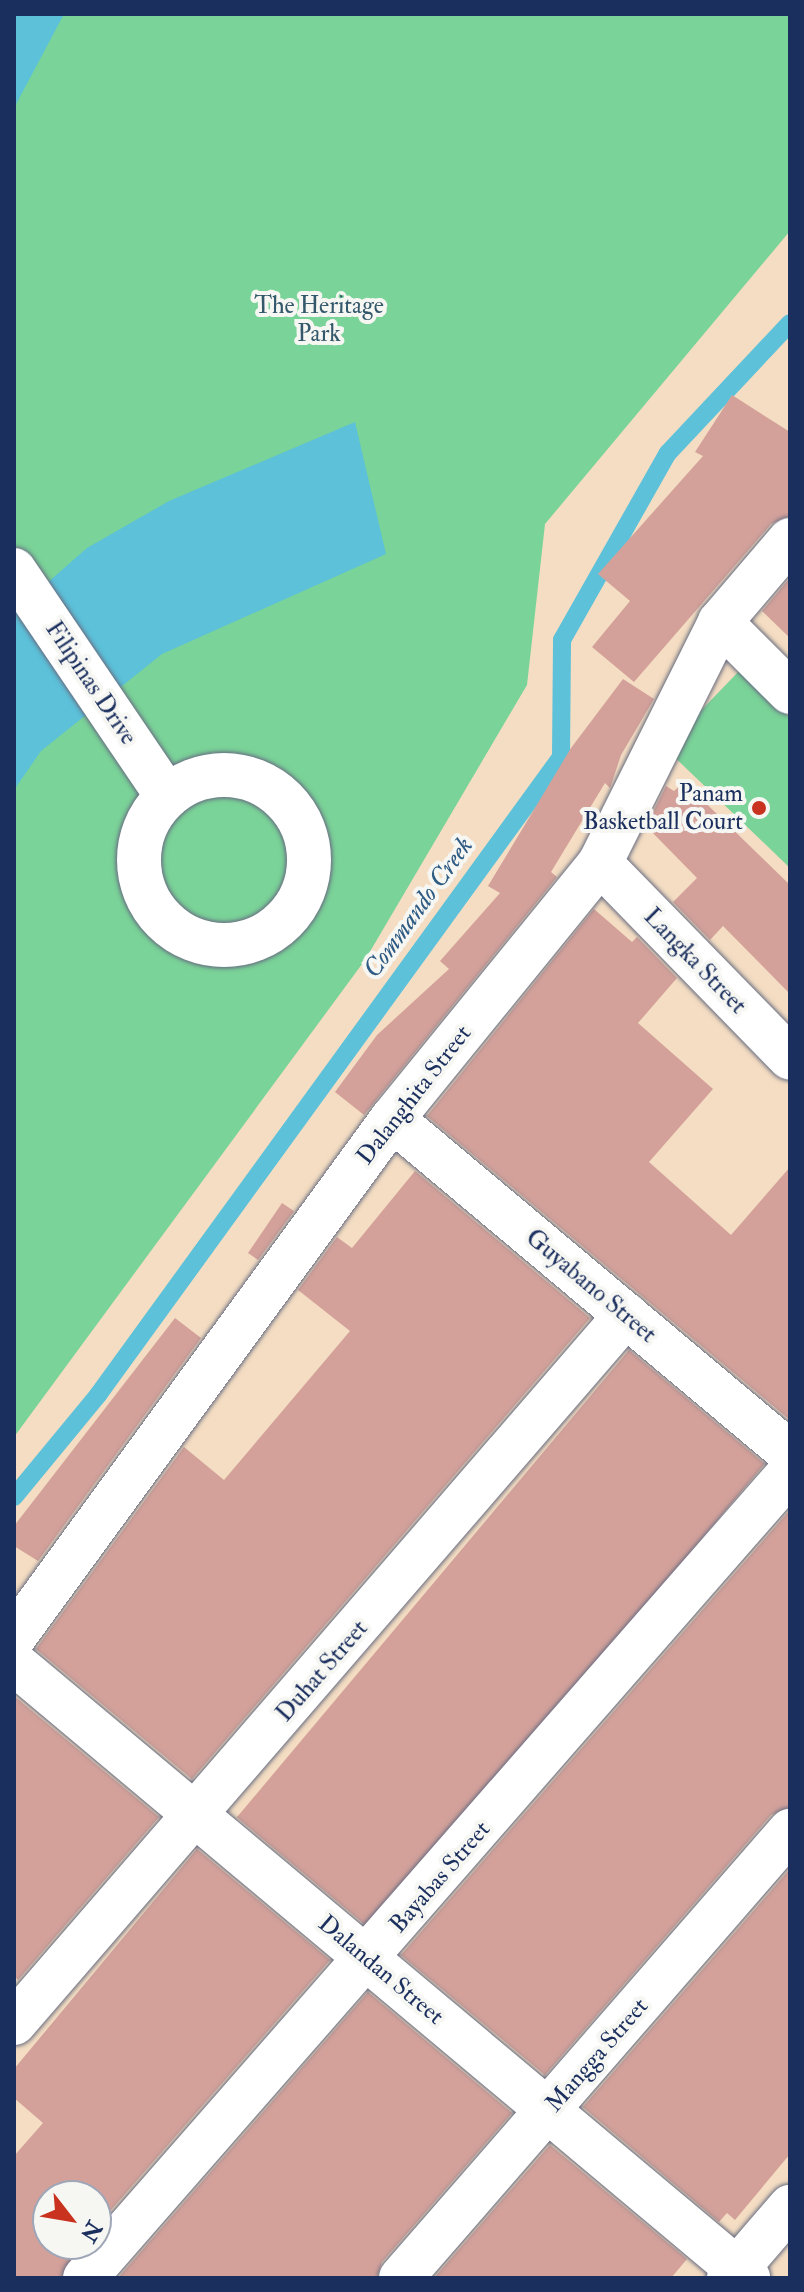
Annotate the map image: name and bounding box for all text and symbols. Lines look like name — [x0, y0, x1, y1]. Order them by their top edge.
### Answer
park label: The Heritage Park — [254, 292, 384, 348]
street label: Filipinas Drive — [39, 616, 143, 750]
place label: Panam Basketball Court — [583, 780, 743, 836]
marker: Panam Basketball Court — [750, 799, 768, 817]
water label: Commando Creek — [357, 831, 481, 985]
street label: Langka Street — [638, 902, 752, 1020]
street label: Dalanghita Street — [351, 1020, 477, 1170]
street label: Guyabano Street — [520, 1223, 662, 1349]
street label: Duhat Street — [270, 1614, 374, 1728]
street label: Bayabas Street — [384, 1815, 496, 1939]
street label: Dalandan Street — [312, 1909, 450, 2031]
street label: Mangga Street — [540, 1992, 654, 2118]
north arrow — [32, 2180, 112, 2260]
text: N — [74, 2216, 108, 2247]

